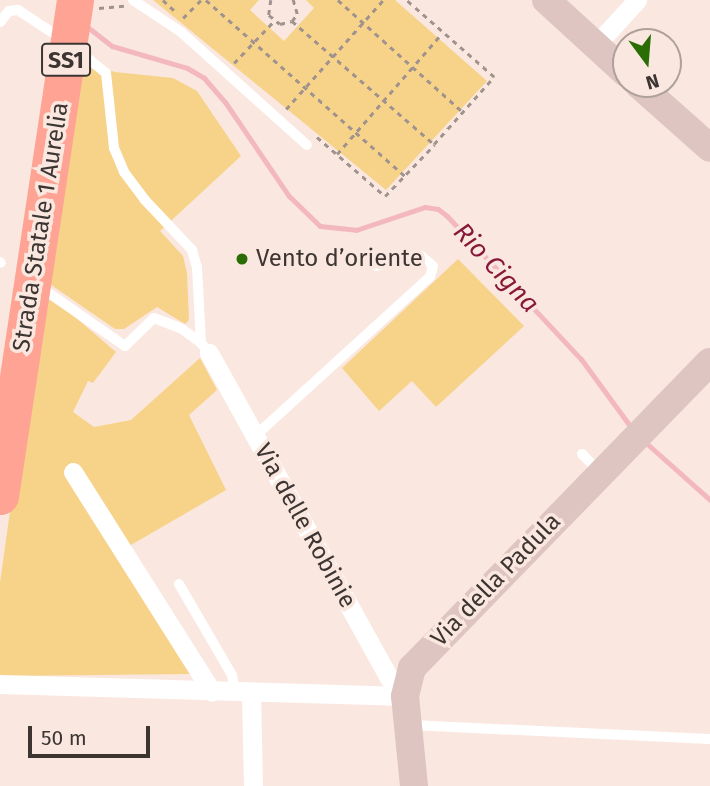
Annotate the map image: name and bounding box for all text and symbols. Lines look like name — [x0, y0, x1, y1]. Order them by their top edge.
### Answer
north arrow — [612, 28, 682, 98]
road number: SS1 — [40, 40, 92, 80]
text: N — [643, 69, 662, 95]
street label: Strada Statale 1 Aurelia — [7, 100, 75, 354]
water label: Rio Cigna — [447, 217, 545, 319]
place label: Vento d’oriente — [256, 245, 423, 273]
marker: Vento d’oriente — [234, 251, 250, 267]
street label: Via delle Robinie — [248, 439, 362, 613]
street label: Via della Padula — [425, 507, 567, 653]
scale bar — [32, 712, 154, 756]
text: 50 m — [41, 725, 87, 751]

